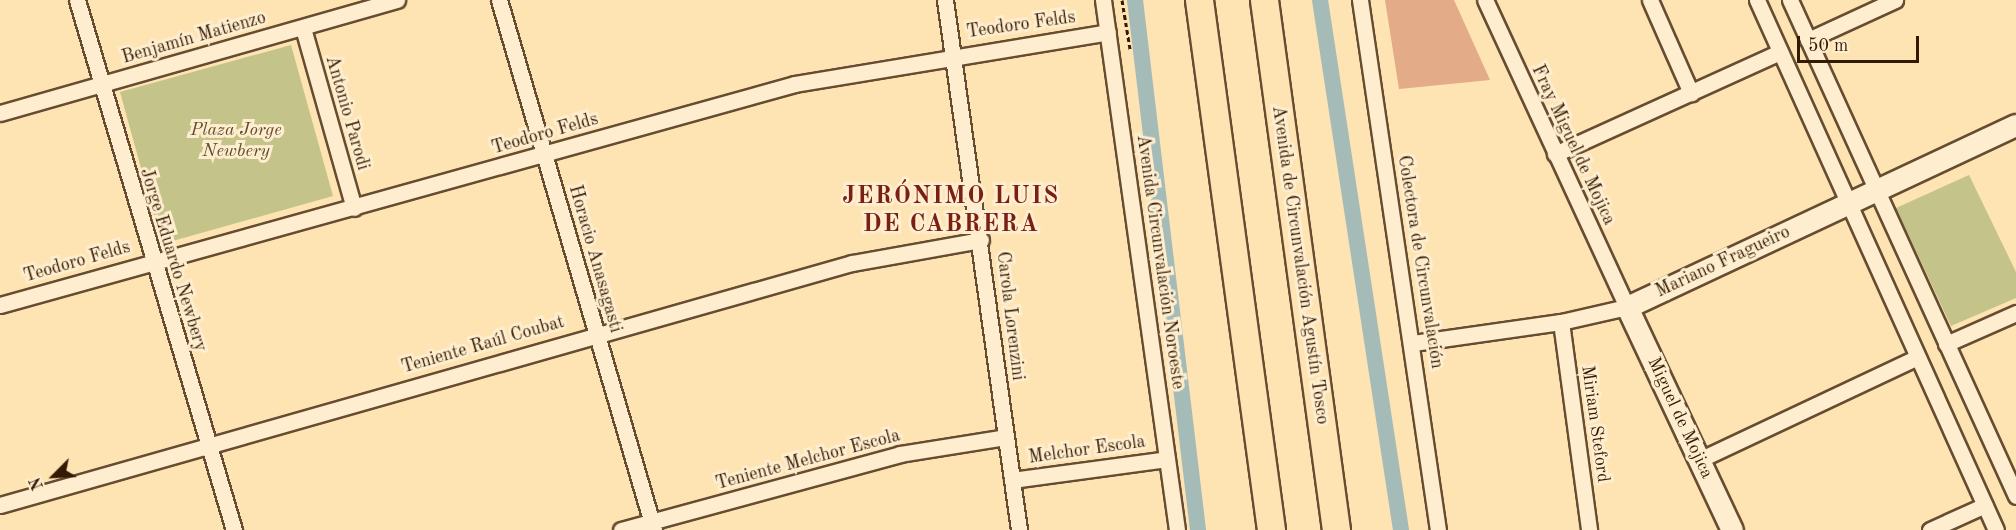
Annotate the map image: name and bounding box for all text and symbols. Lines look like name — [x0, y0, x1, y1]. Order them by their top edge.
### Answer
street label: Benjamín Matienzo — [119, 7, 269, 69]
street label: Teodoro Felds — [965, 7, 1077, 43]
scale bar — [1800, 24, 1922, 62]
text: 50 m — [1808, 37, 1848, 55]
street label: Antonio Parodi — [320, 53, 374, 173]
street label: Fray Miguel de Mojica — [1526, 61, 1620, 229]
street label: Avenida de Circunvalación Agustín Tosco — [1267, 104, 1333, 426]
street label: Teodoro Felds — [489, 108, 601, 160]
park label: Plaza Jorge Newbery — [190, 120, 282, 162]
street label: Avenida Circunvalación Noroeste — [1131, 133, 1189, 391]
street label: Colectora de Circunvalación — [1392, 154, 1448, 370]
street label: Jorge Eduardo Newbery — [135, 166, 211, 354]
street label: Horacio Anasagasti — [564, 183, 626, 335]
district label: JERÓNIMO LUIS DE CABRERA — [842, 184, 1060, 240]
street label: Mariano Fragueiro — [1652, 221, 1794, 303]
street label: Teodoro Felds — [21, 236, 133, 288]
street label: Carola Lorenzini — [991, 250, 1029, 382]
street label: Teniente Raúl Coubat — [399, 311, 567, 379]
street label: Miguel de Mojica — [1642, 354, 1718, 482]
street label: Miriam Steford — [1576, 364, 1614, 484]
street label: Teniente Melchor Escola — [713, 425, 903, 495]
street label: Melchor Escola — [1027, 431, 1147, 469]
north arrow — [24, 446, 84, 506]
text: N — [28, 474, 47, 492]

